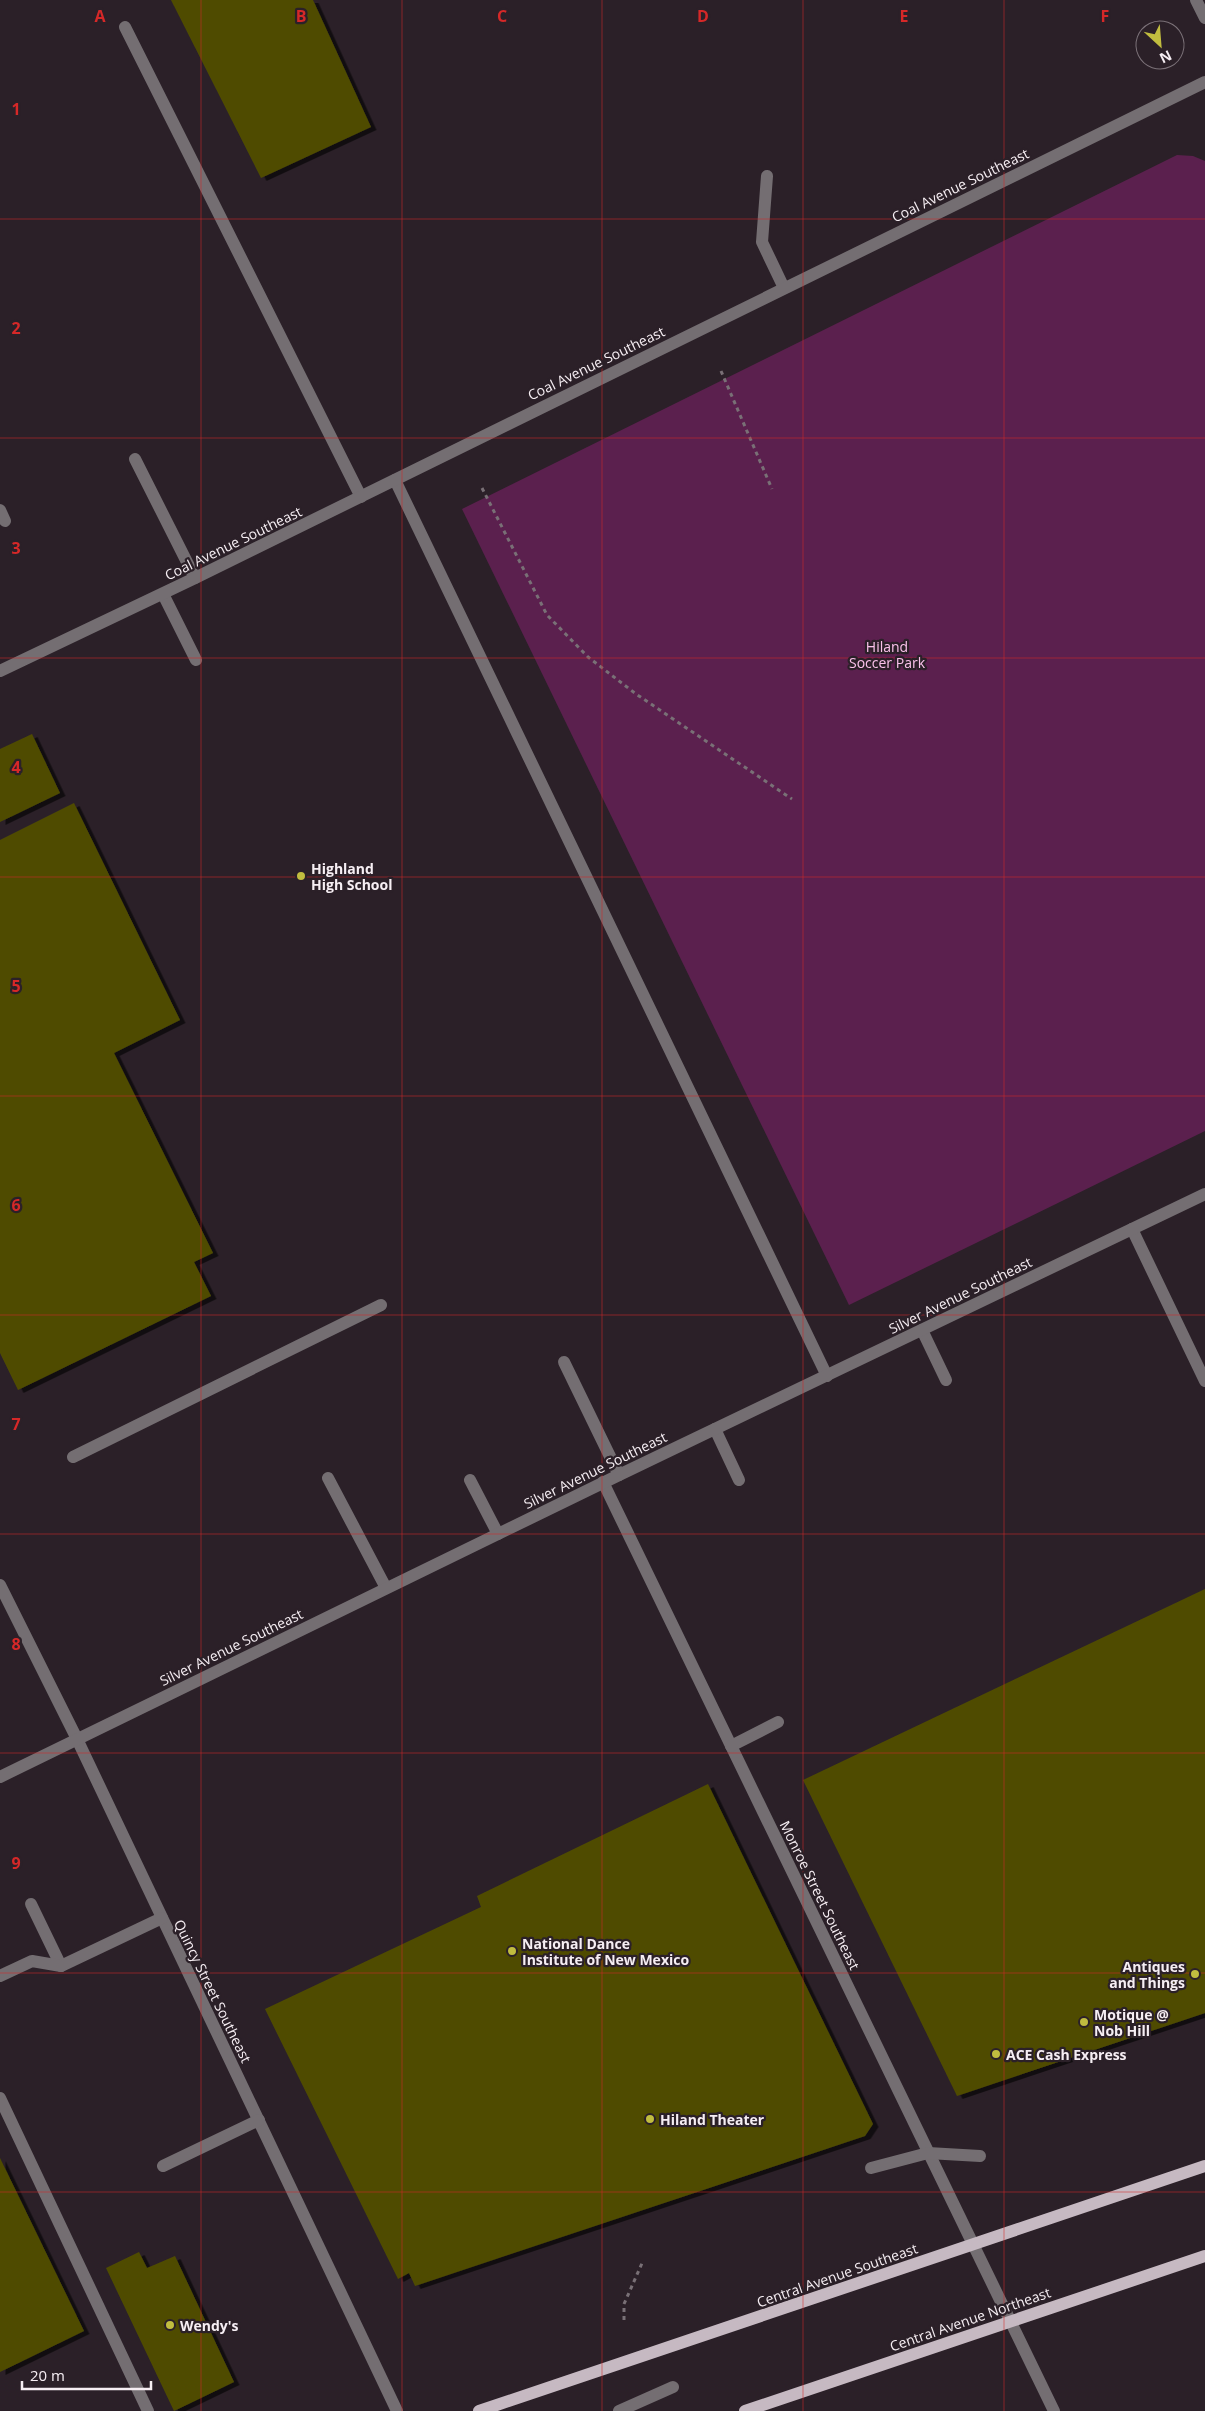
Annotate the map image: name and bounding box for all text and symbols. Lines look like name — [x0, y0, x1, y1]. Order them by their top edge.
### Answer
text: A — [94, 5, 106, 27]
text: B — [296, 5, 306, 27]
text: C — [497, 5, 507, 27]
text: D — [697, 5, 709, 27]
text: E — [900, 5, 909, 27]
text: F — [1101, 5, 1109, 27]
north arrow — [1135, 20, 1185, 70]
text: N — [1157, 46, 1175, 68]
text: 1 — [11, 98, 21, 120]
street label: Coal Avenue Southeast — [888, 144, 1032, 226]
text: 2 — [11, 317, 21, 339]
street label: Coal Avenue Southeast — [524, 322, 668, 404]
street label: Coal Avenue Southeast — [161, 502, 305, 584]
text: 3 — [11, 537, 21, 559]
park label: Hiland Soccer Park — [849, 637, 926, 672]
text: 4 — [11, 756, 21, 778]
place label: Highland High School — [311, 859, 392, 894]
marker: Highland High School — [295, 870, 307, 882]
text: 5 — [11, 975, 21, 997]
text: 6 — [11, 1194, 21, 1216]
street label: Silver Avenue Southeast — [885, 1252, 1035, 1338]
text: 7 — [11, 1413, 21, 1435]
street label: Silver Avenue Southeast — [520, 1427, 670, 1513]
street label: Silver Avenue Southeast — [156, 1604, 306, 1690]
text: 8 — [11, 1633, 21, 1655]
street label: Monroe Street Southeast — [776, 1817, 864, 1973]
text: 9 — [11, 1852, 21, 1874]
street label: Quincy Street Southeast — [170, 1916, 256, 2066]
place label: National Dance Institute of New Mexico — [522, 1934, 689, 1969]
marker: National Dance Institute of New Mexico — [506, 1945, 518, 1957]
place label: Antiques and Things — [1109, 1957, 1185, 1992]
marker: Antiques and Things — [1189, 1968, 1201, 1980]
place label: Motique @ Nob Hill — [1094, 2005, 1169, 2040]
marker: Motique @ Nob Hill — [1078, 2016, 1090, 2028]
place label: ACE Cash Express — [1006, 2045, 1127, 2064]
marker: ACE Cash Express — [990, 2048, 1002, 2060]
place label: Hiland Theater — [660, 2110, 765, 2129]
marker: Hiland Theater — [644, 2113, 656, 2125]
street label: Central Avenue Southeast — [754, 2239, 920, 2311]
street label: Central Avenue Northeast — [887, 2283, 1053, 2355]
place label: Wendy's — [180, 2316, 239, 2335]
marker: Wendy's — [164, 2319, 176, 2331]
scale bar — [22, 2358, 151, 2390]
text: 20 m — [30, 2365, 65, 2385]

